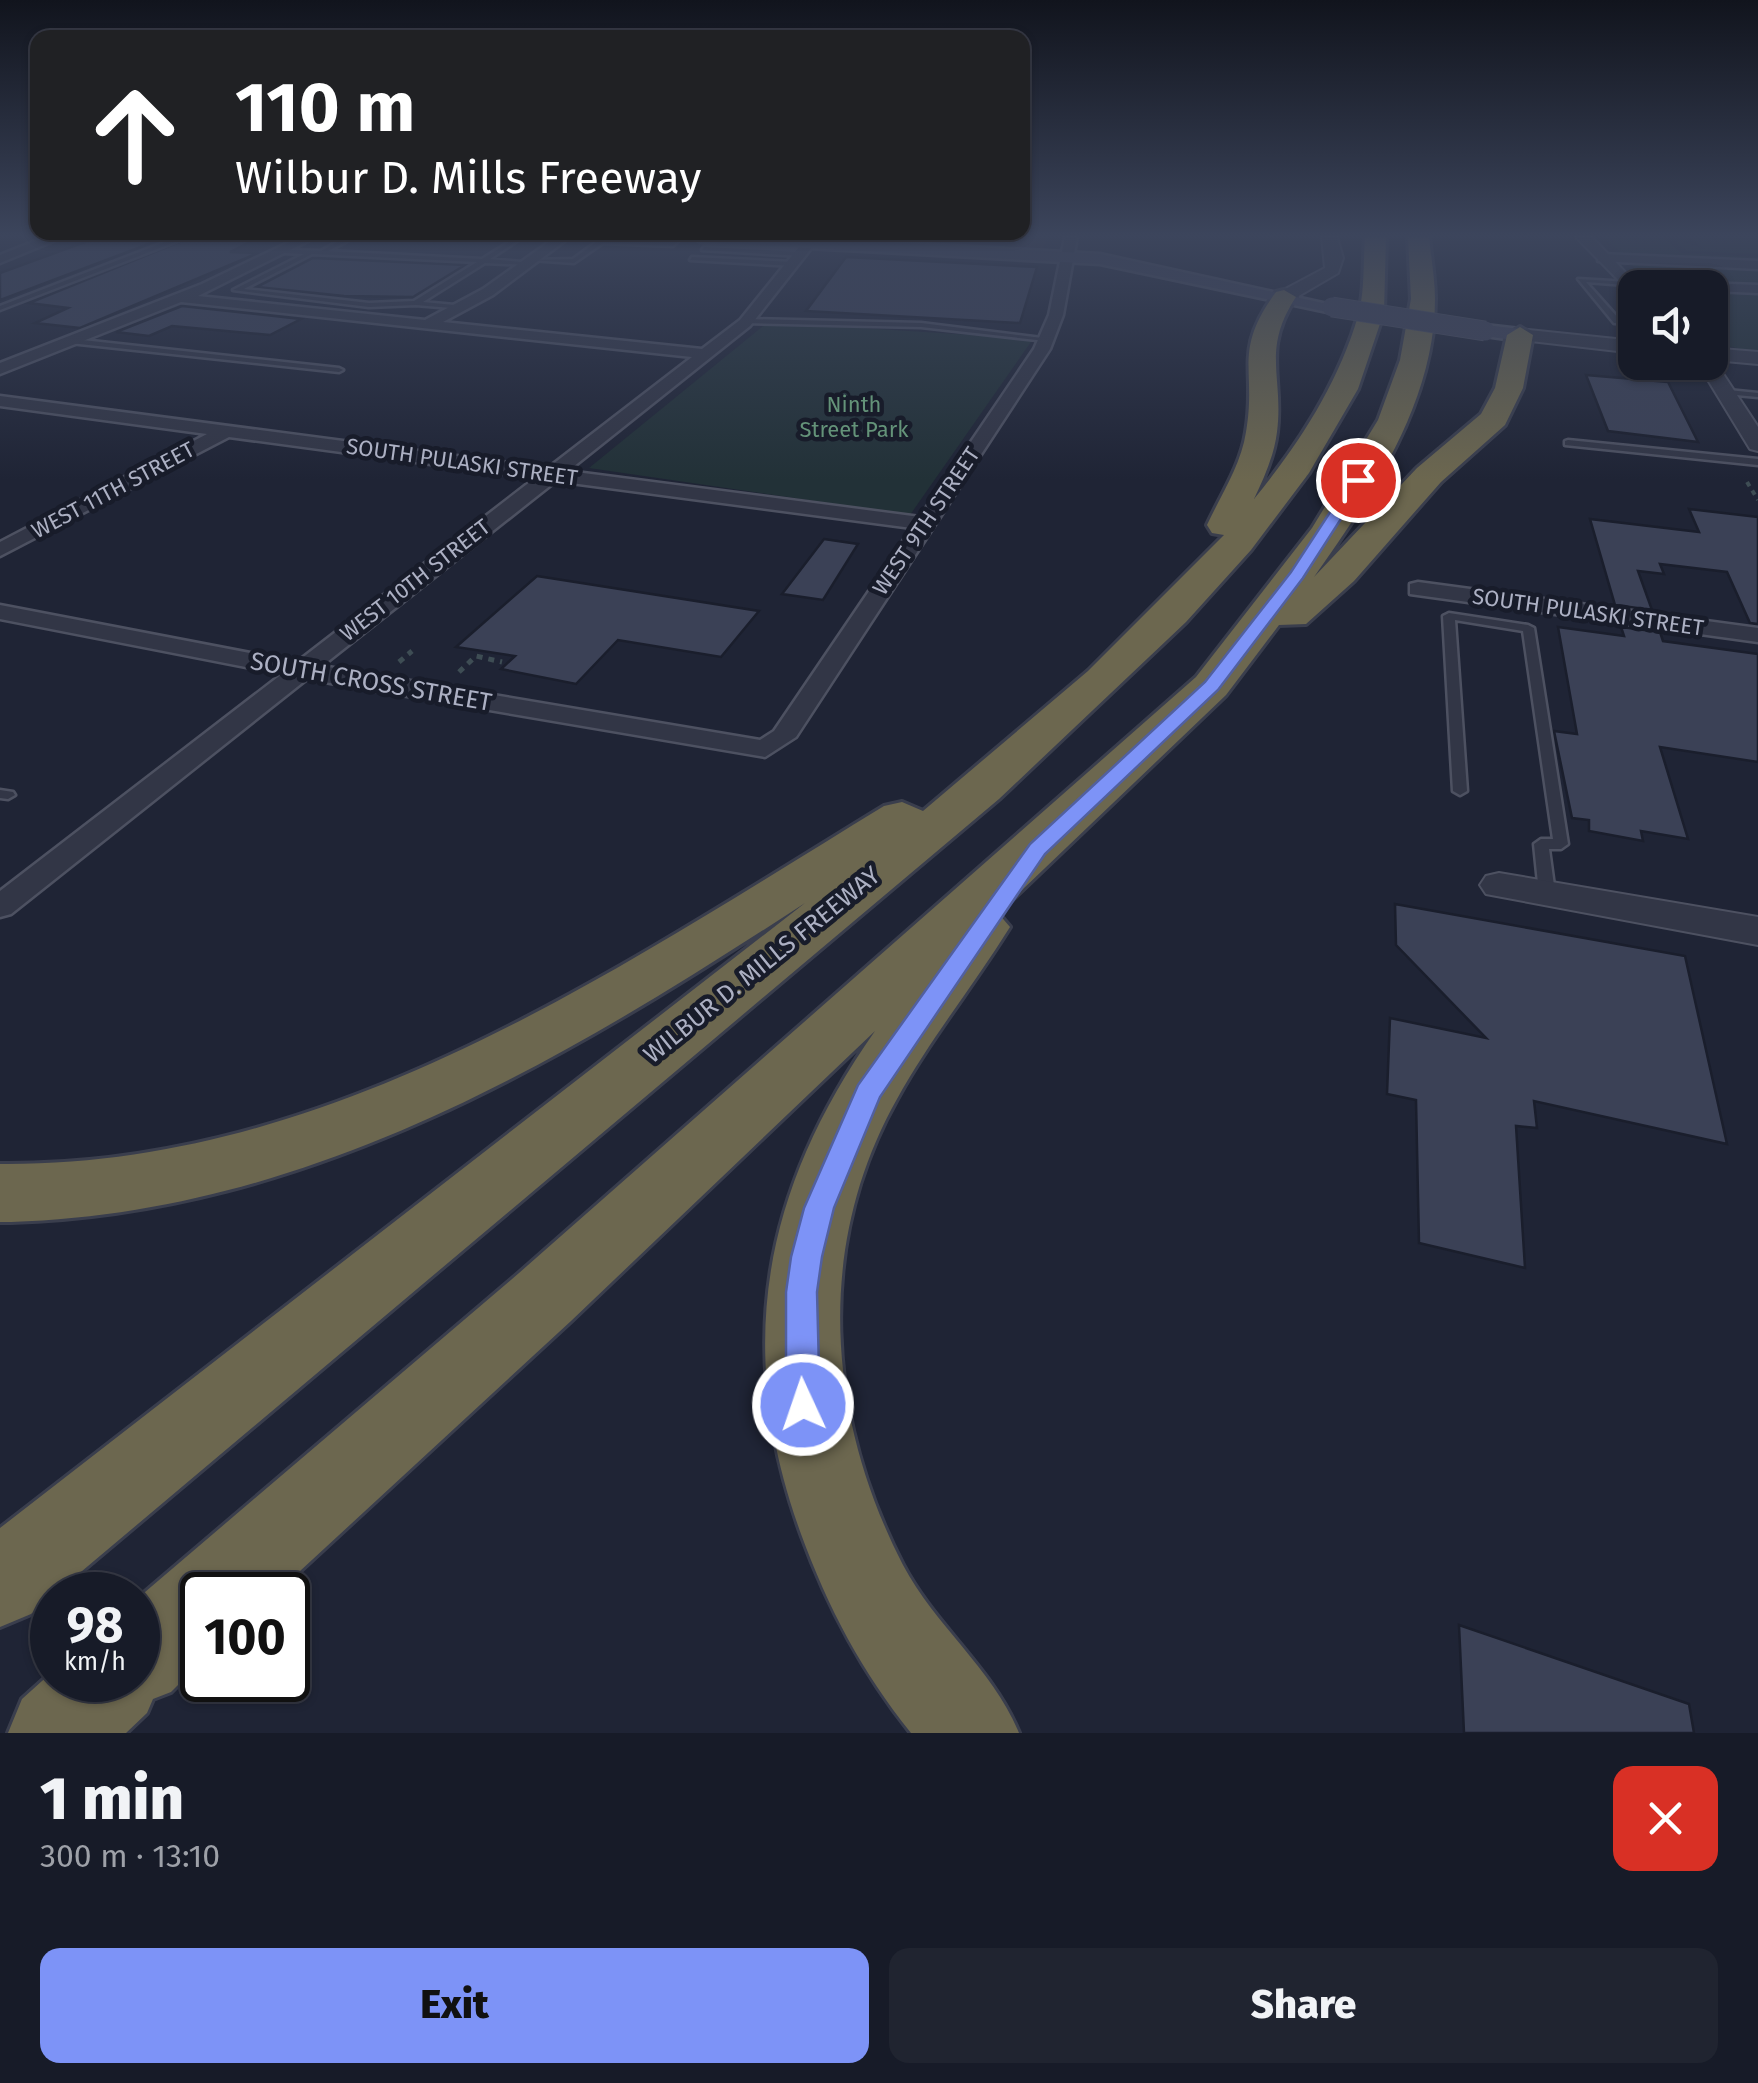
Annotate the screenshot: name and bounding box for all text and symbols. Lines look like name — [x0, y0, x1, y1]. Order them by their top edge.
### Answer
text: 110 m — [235, 66, 415, 150]
icon: ahead — [70, 70, 200, 200]
text: Wilbur D. Mills Freeway — [235, 151, 701, 205]
map controls — [1618, 270, 1728, 380]
button: sound — [1618, 270, 1728, 380]
park label: Ninth Street Park — [800, 391, 909, 443]
street label: SOUTH PULASKI STREET — [345, 432, 580, 492]
street label: WEST 11TH STREET — [27, 435, 200, 544]
pin — [1316, 438, 1401, 523]
street label: WEST 9TH STREET — [866, 441, 986, 600]
icon: arrive — [1331, 453, 1386, 508]
street label: WEST 10TH STREET — [335, 513, 496, 647]
street label: SOUTH PULASKI STREET — [1471, 582, 1706, 642]
street label: SOUTH CROSS STREET — [248, 646, 494, 718]
street label: WILBUR D. MILLS FREEWAY — [638, 860, 886, 1070]
position arrow — [751, 1353, 855, 1457]
speed limit sign: 100 — [180, 1572, 310, 1702]
text: 98 — [66, 1595, 124, 1655]
text: km/h — [64, 1647, 126, 1677]
text: 1 min — [40, 1763, 184, 1835]
button: close — [1613, 1766, 1718, 1871]
text: 300 m · 13:10 — [40, 1837, 220, 1875]
button: Exit — [40, 1948, 869, 2063]
button: Share — [889, 1948, 1718, 2063]

